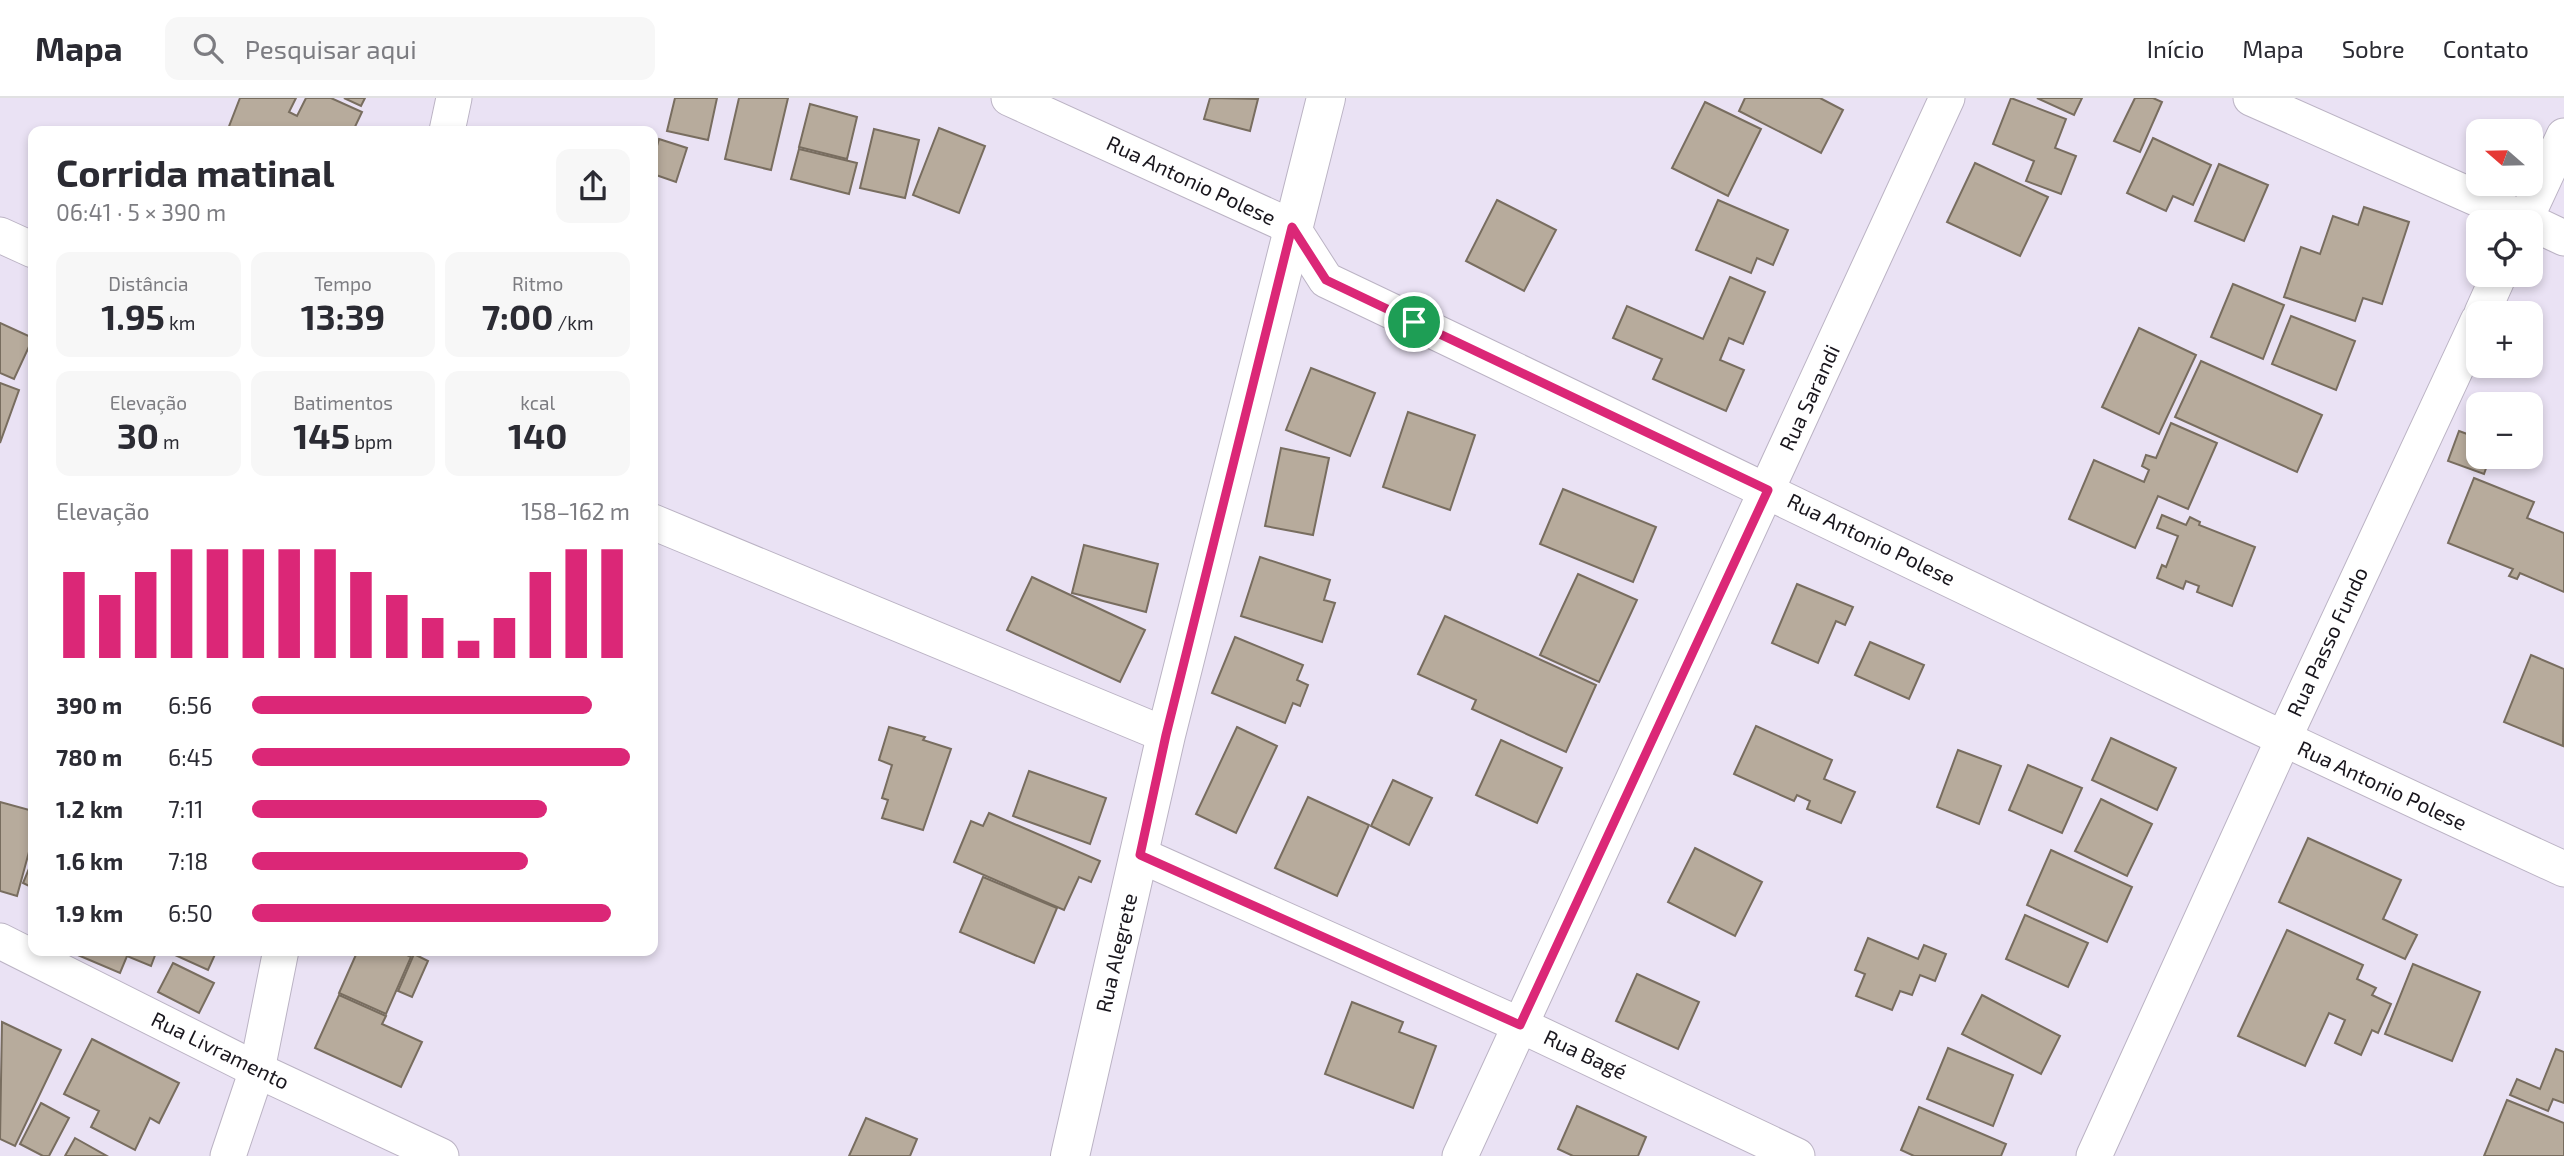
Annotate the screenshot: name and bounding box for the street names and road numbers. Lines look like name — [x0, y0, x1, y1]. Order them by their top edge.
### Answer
street label: Rua Antonio Polese — [1103, 130, 1280, 230]
street label: Rua Sarandi — [1773, 340, 1844, 454]
street label: Rua Antonio Polese — [1784, 487, 1960, 590]
street label: Rua Passo Fundo — [2281, 563, 2372, 720]
street label: Rua Antonio Polese — [2294, 735, 2471, 835]
street label: Rua Alegrete — [1090, 891, 1141, 1015]
street label: Rua Livramento — [148, 1006, 294, 1094]
street label: Rua Bagé — [1540, 1024, 1631, 1084]

